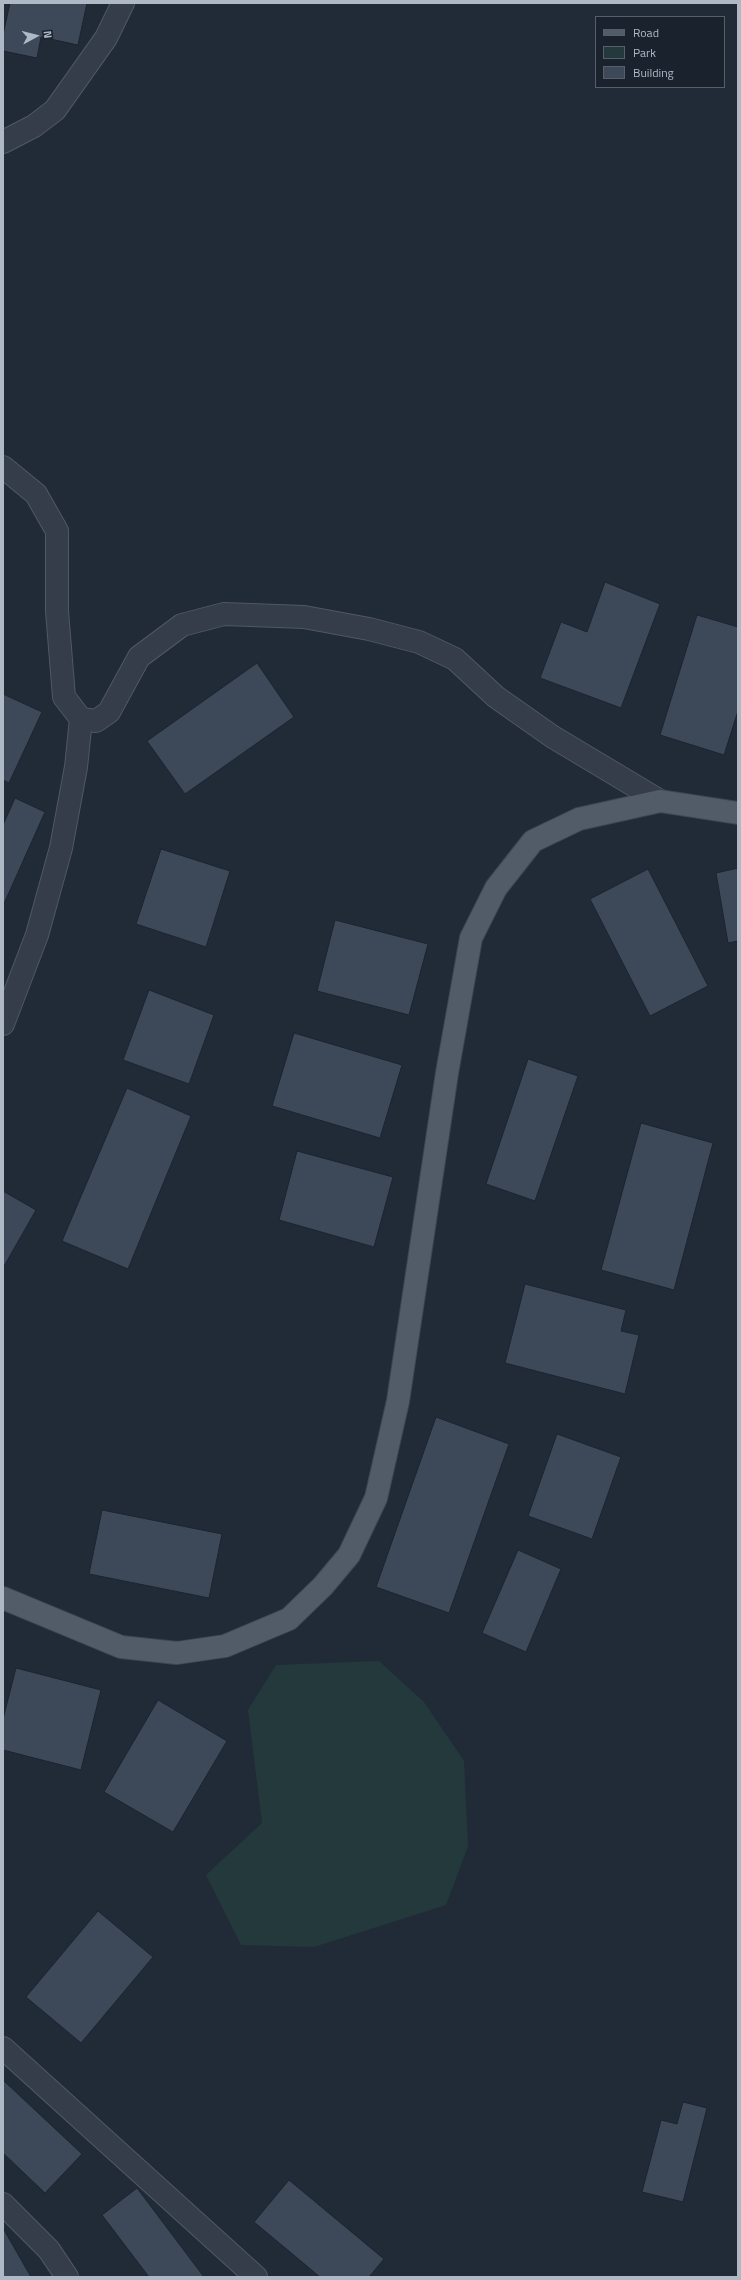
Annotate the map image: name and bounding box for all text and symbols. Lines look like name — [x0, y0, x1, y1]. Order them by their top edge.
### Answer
north arrow — [16, 16, 56, 56]
legend — [595, 16, 725, 88]
text: Road — [633, 23, 659, 42]
text: N — [40, 30, 56, 39]
text: Park — [633, 43, 656, 62]
text: Building — [633, 63, 674, 82]

